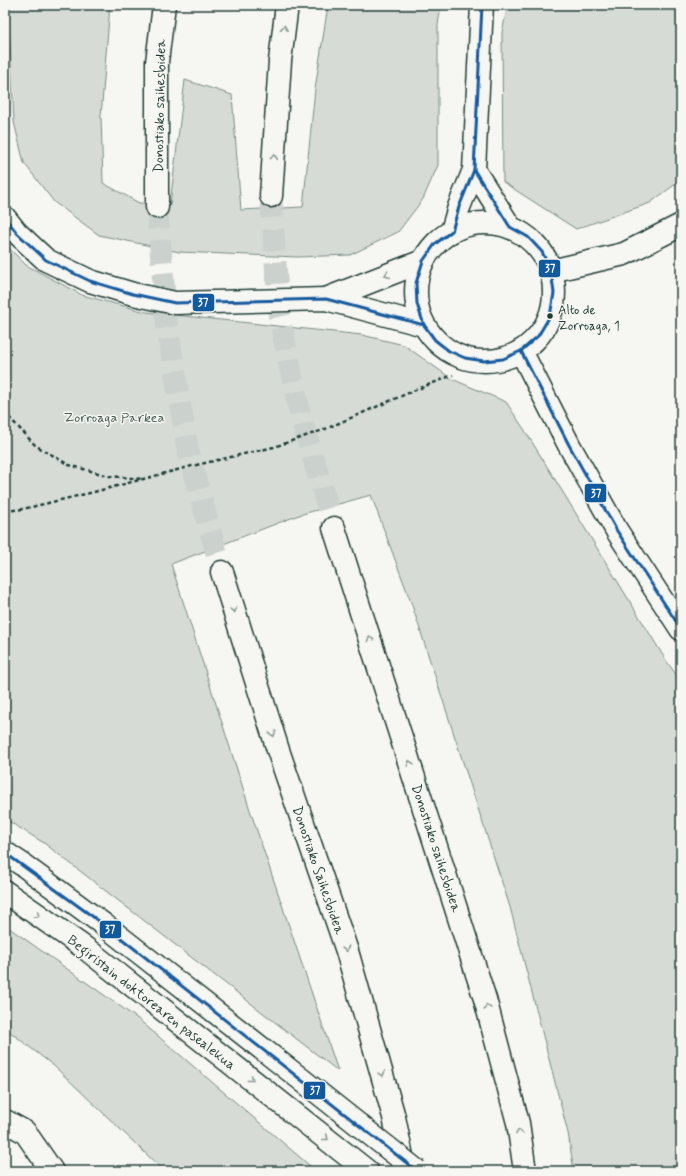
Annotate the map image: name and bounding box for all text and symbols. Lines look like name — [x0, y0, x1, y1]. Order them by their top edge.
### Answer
one-way arrow — [279, 25, 288, 31]
street label: Donostiako saihesbidea — [150, 38, 170, 173]
one-way arrow — [269, 154, 278, 160]
line badge: 37 — [538, 259, 561, 278]
text: 37 — [545, 262, 556, 276]
one-way arrow — [383, 271, 390, 279]
line badge: 37 — [192, 293, 215, 312]
text: 37 — [198, 296, 209, 310]
place label: Alto de Zorroaga, 1 — [558, 302, 620, 335]
marker: Alto de Zorroaga, 1 — [545, 311, 555, 321]
park label: Zorroaga Parkea — [64, 409, 165, 427]
line badge: 37 — [584, 483, 607, 503]
text: 37 — [591, 487, 602, 501]
one-way arrow — [229, 606, 238, 613]
one-way arrow — [366, 635, 374, 642]
one-way arrow — [268, 730, 277, 737]
one-way arrow — [406, 759, 414, 766]
street label: Donostiako saihesbidea — [407, 782, 465, 915]
street label: Donostiako Saihesbidea — [288, 804, 349, 937]
one-way arrow — [33, 910, 40, 918]
line badge: 37 — [99, 920, 122, 939]
text: 37 — [105, 923, 116, 937]
street label: Begiristain doktorearen pasealekua — [62, 931, 239, 1076]
one-way arrow — [341, 946, 350, 953]
one-way arrow — [483, 1003, 492, 1010]
one-way arrow — [377, 1071, 386, 1078]
one-way arrow — [247, 1074, 254, 1081]
line badge: 37 — [303, 1081, 326, 1100]
text: 37 — [310, 1084, 321, 1098]
one-way arrow — [515, 1129, 524, 1136]
one-way arrow — [322, 1134, 329, 1141]

